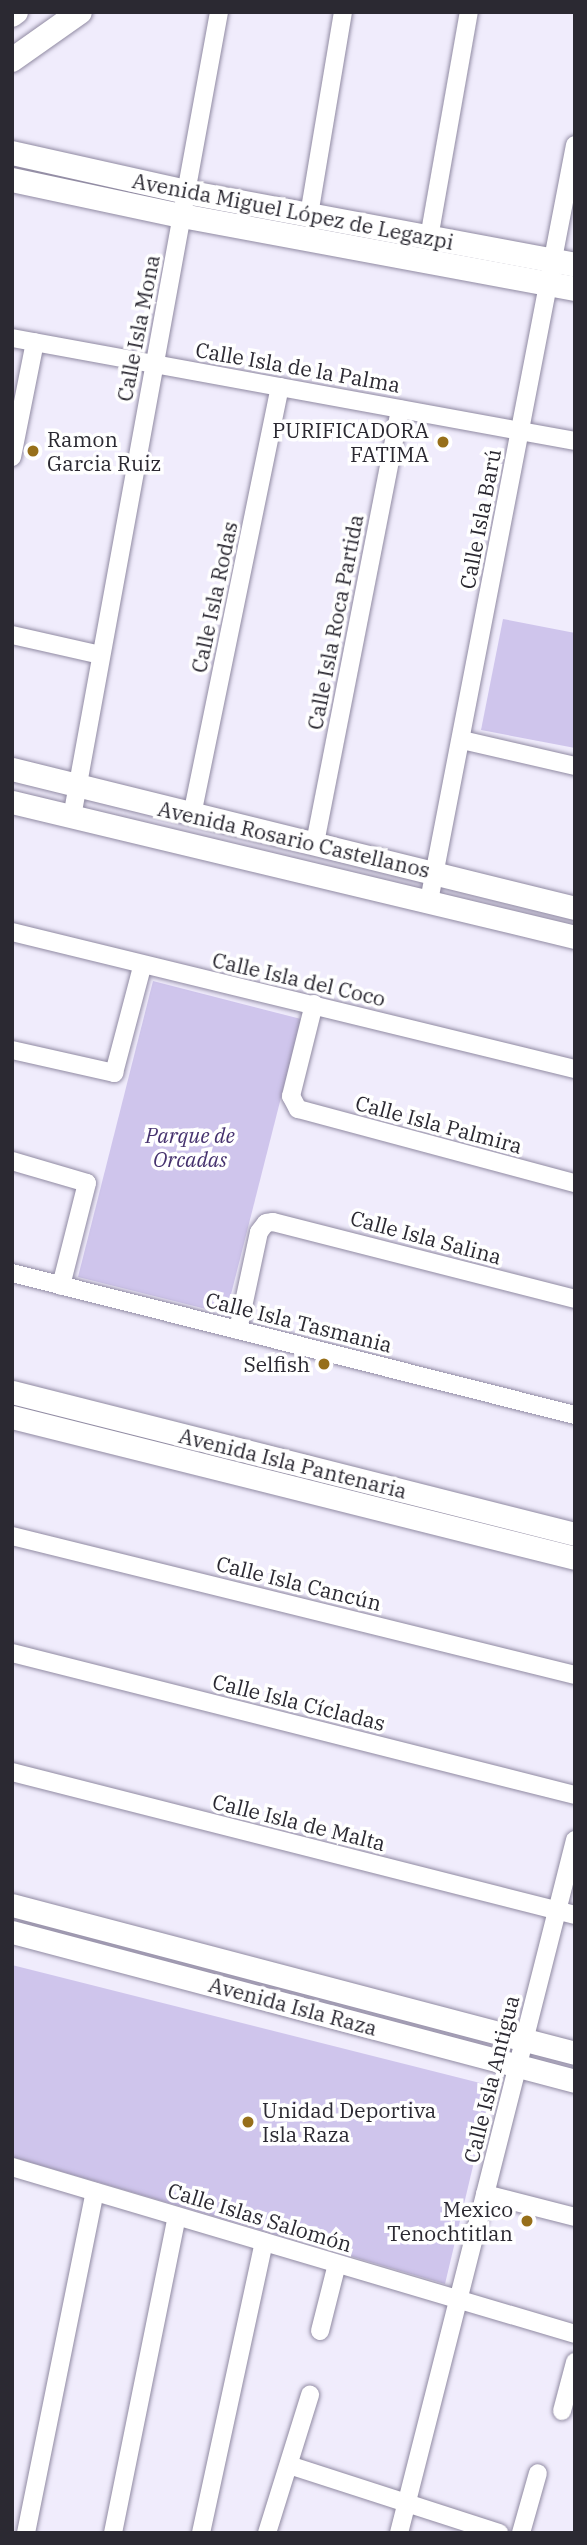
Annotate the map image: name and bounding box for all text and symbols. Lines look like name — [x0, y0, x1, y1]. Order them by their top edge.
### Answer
street label: Avenida Miguel López de Legazpi — [130, 167, 456, 255]
street label: Calle Isla Mona — [111, 253, 165, 403]
street label: Calle Isla de la Palma — [194, 337, 402, 397]
place label: PURIFICADORA FATIMA — [272, 417, 429, 467]
place label: Ramon Garcia Ruiz — [47, 426, 161, 476]
marker: PURIFICADORA FATIMA — [435, 434, 451, 450]
marker: Ramon Garcia Ruiz — [25, 443, 41, 459]
street label: Calle Isla Barú — [454, 447, 506, 591]
street label: Calle Isla Roca Partida — [302, 512, 368, 732]
street label: Calle Isla Rodas — [186, 519, 242, 675]
street label: Avenida Rosario Castellanos — [155, 795, 433, 883]
street label: Calle Isla del Coco — [210, 947, 388, 1011]
street label: Calle Isla Palmira — [353, 1090, 525, 1158]
park label: Parque de Orcadas — [145, 1122, 235, 1172]
street label: Calle Isla Salina — [348, 1205, 504, 1269]
street label: Calle Isla Tasmania — [203, 1287, 395, 1357]
place label: Selfish — [243, 1351, 310, 1377]
marker: Selfish — [316, 1356, 332, 1372]
street label: Avenida Isla Pantenaria — [176, 1422, 410, 1504]
street label: Calle Isla Cancún — [214, 1550, 384, 1616]
street label: Calle Isla Cícladas — [210, 1668, 388, 1736]
street label: Calle Isla de Malta — [210, 1788, 388, 1856]
street label: Avenida Isla Raza — [206, 1971, 380, 2041]
street label: Calle Isla Antigua — [458, 1993, 524, 2165]
place label: Unidad Deportiva Isla Raza — [262, 2097, 436, 2147]
marker: Unidad Deportiva Isla Raza — [240, 2114, 256, 2130]
street label: Calle Islas Salomón — [165, 2177, 355, 2257]
place label: Mexico Tenochtitlan — [387, 2196, 513, 2246]
marker: Mexico Tenochtitlan — [519, 2213, 535, 2229]

